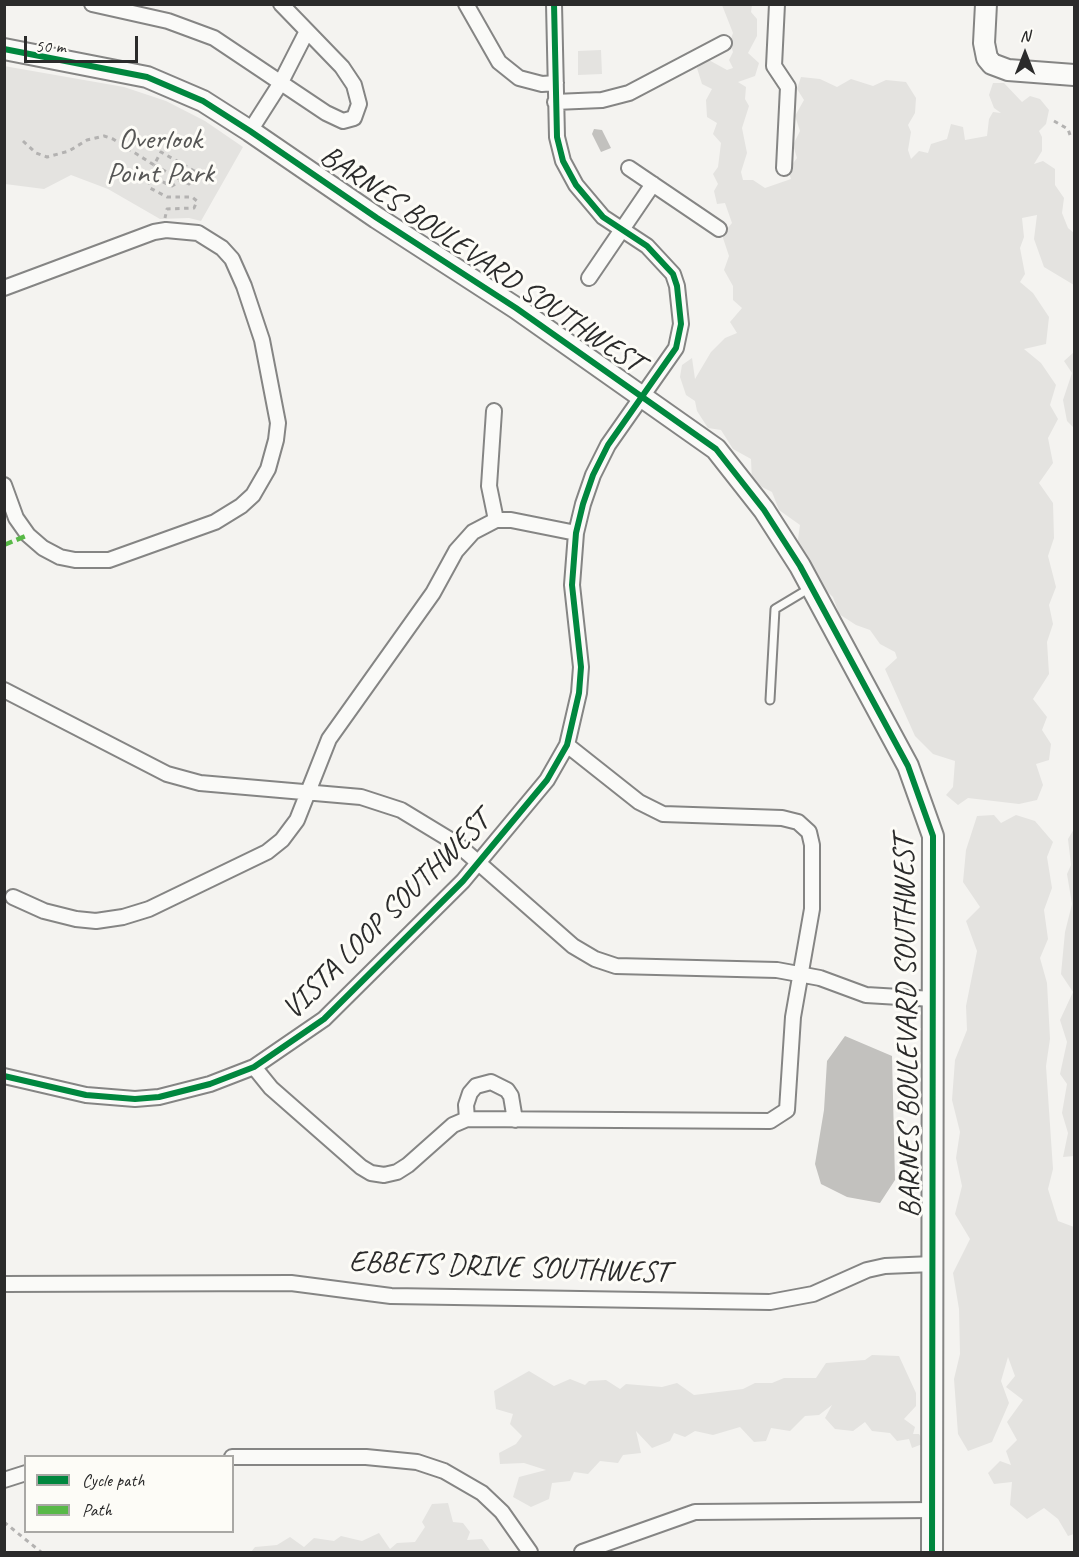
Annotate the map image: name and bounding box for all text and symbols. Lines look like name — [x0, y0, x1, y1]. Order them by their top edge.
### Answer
scale bar — [27, 24, 141, 62]
north arrow — [995, 24, 1055, 84]
text: N — [1020, 26, 1030, 46]
text: 50 m — [35, 35, 66, 57]
park label: Overlook Point Park — [106, 122, 214, 192]
street label: BARNES BOULEVARD SOUTHWEST — [313, 138, 649, 382]
street label: VISTA LOOP SOUTHWEST — [275, 804, 499, 1028]
street label: BARNES BOULEVARD SOUTHWEST — [887, 836, 929, 1218]
street label: EBBETS DRIVE SOUTHWEST — [348, 1244, 670, 1292]
legend — [24, 1455, 234, 1533]
text: Cycle path — [82, 1469, 144, 1491]
text: Path — [82, 1499, 112, 1521]

